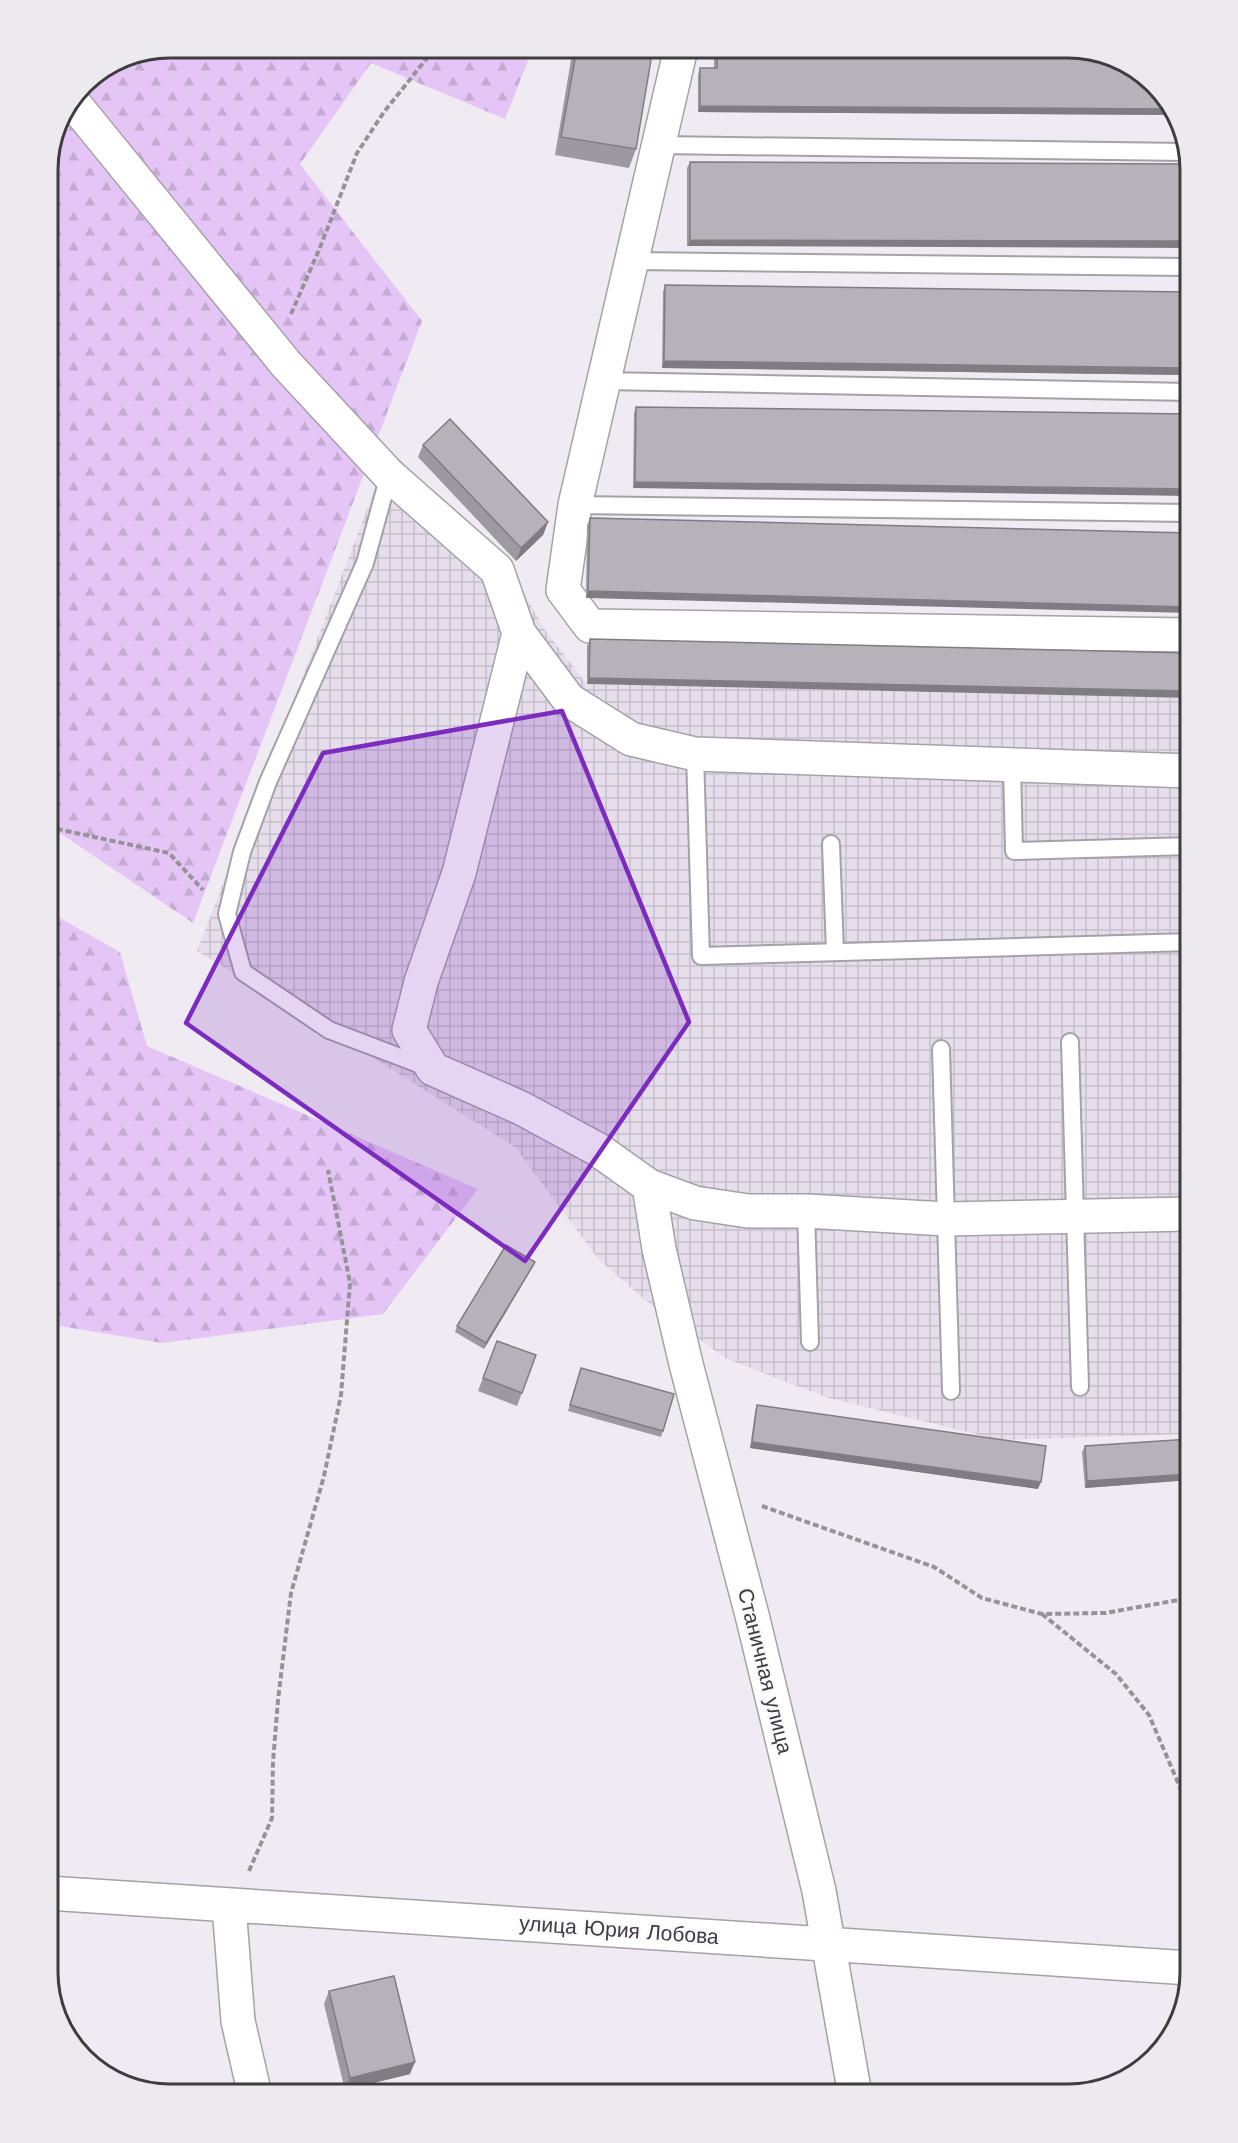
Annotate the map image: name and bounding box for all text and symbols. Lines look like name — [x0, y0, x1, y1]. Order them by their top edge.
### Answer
street label: Станичная улица — [733, 1585, 798, 1757]
street label: улица Юрия Лобова — [518, 1910, 720, 1949]

